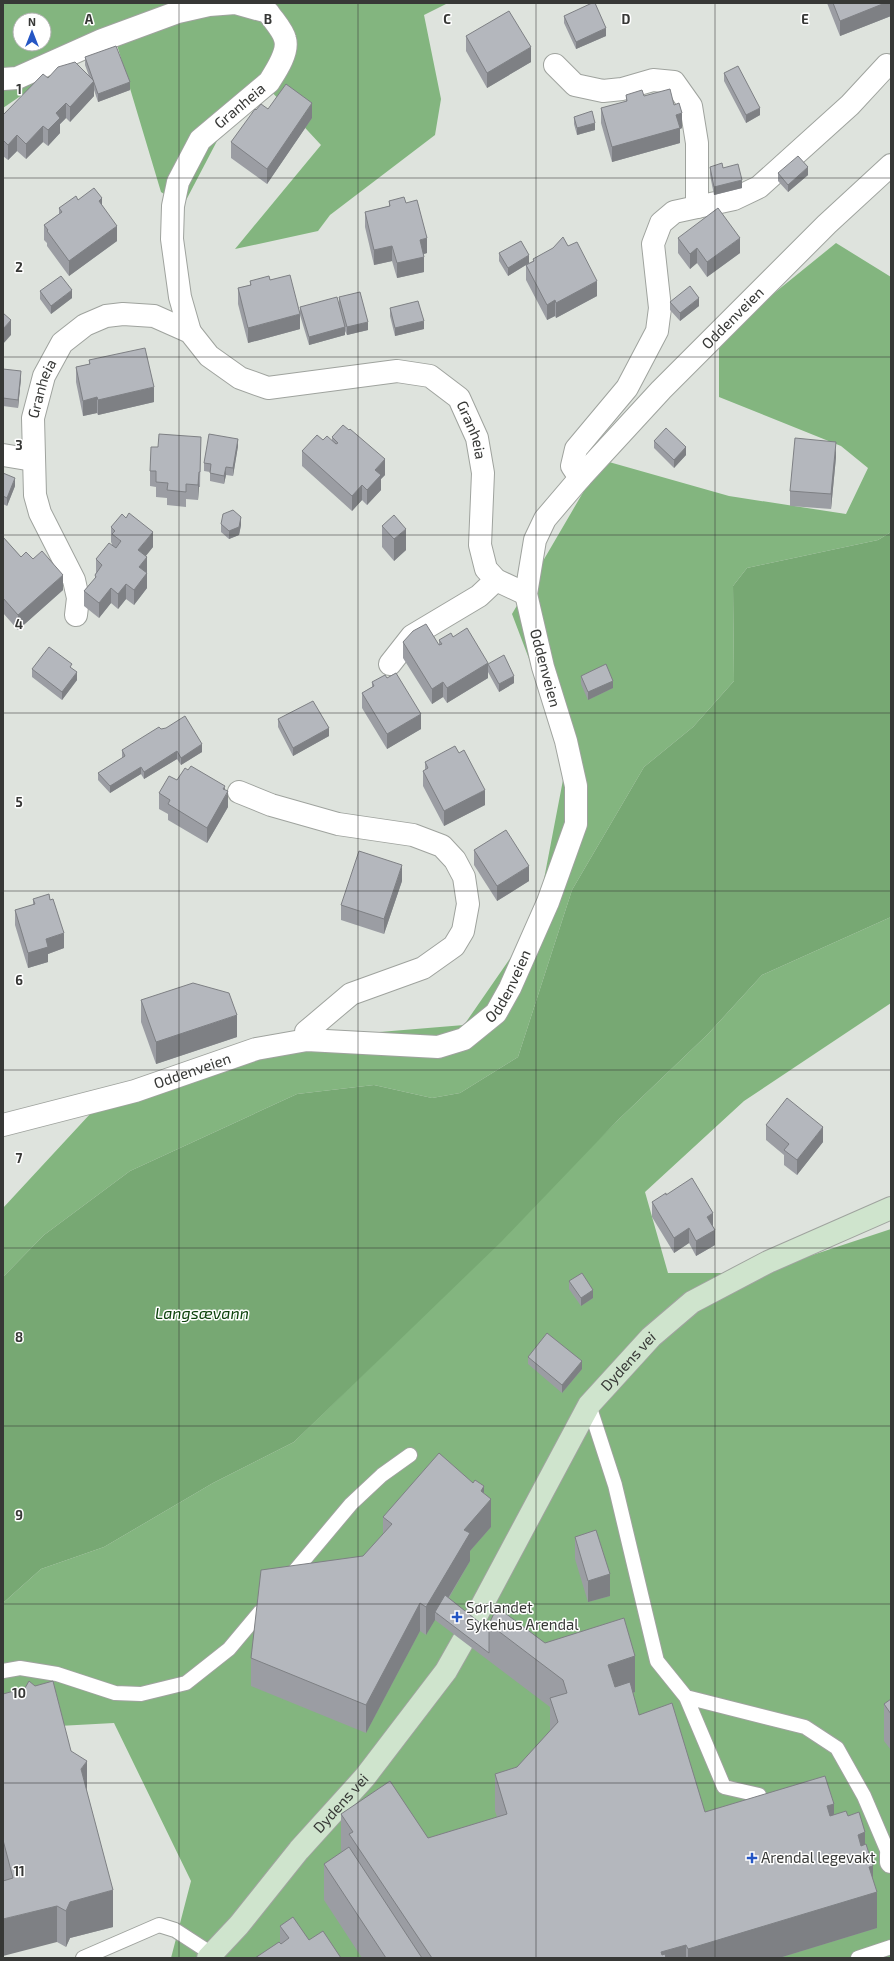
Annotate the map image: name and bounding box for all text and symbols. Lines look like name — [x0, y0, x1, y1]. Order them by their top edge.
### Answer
text: A — [85, 11, 94, 27]
text: B — [264, 11, 272, 27]
text: C — [443, 11, 451, 27]
text: D — [622, 11, 631, 27]
text: E — [801, 11, 809, 27]
north arrow — [12, 12, 52, 52]
text: N — [28, 15, 36, 28]
street label: Granheia — [210, 79, 269, 132]
text: 1 — [16, 81, 22, 97]
text: 2 — [15, 259, 23, 275]
street label: Oddenveien — [697, 283, 767, 352]
street label: Granheia — [23, 356, 60, 420]
street label: Granheia — [453, 398, 490, 460]
text: 3 — [15, 437, 23, 453]
text: 4 — [15, 616, 23, 632]
street label: Oddenveien — [527, 627, 565, 709]
text: 5 — [15, 794, 23, 810]
street label: Oddenveien — [481, 947, 534, 1026]
text: 6 — [15, 972, 23, 988]
street label: Oddenveien — [151, 1048, 233, 1092]
text: 7 — [16, 1150, 23, 1166]
water label: Langsævann — [155, 1303, 249, 1322]
street label: Dydens vei — [596, 1327, 659, 1394]
text: 8 — [15, 1329, 23, 1345]
text: 9 — [15, 1507, 23, 1523]
place label: Sørlandet Sykehus Arendal — [466, 1598, 579, 1633]
marker: Sørlandet Sykehus Arendal — [451, 1611, 463, 1623]
text: 10 — [12, 1685, 26, 1701]
street label: Dydens vei — [309, 1770, 372, 1836]
place label: Arendal legevakt — [761, 1848, 876, 1866]
marker: Arendal legevakt — [746, 1852, 758, 1864]
text: 11 — [13, 1863, 25, 1879]

